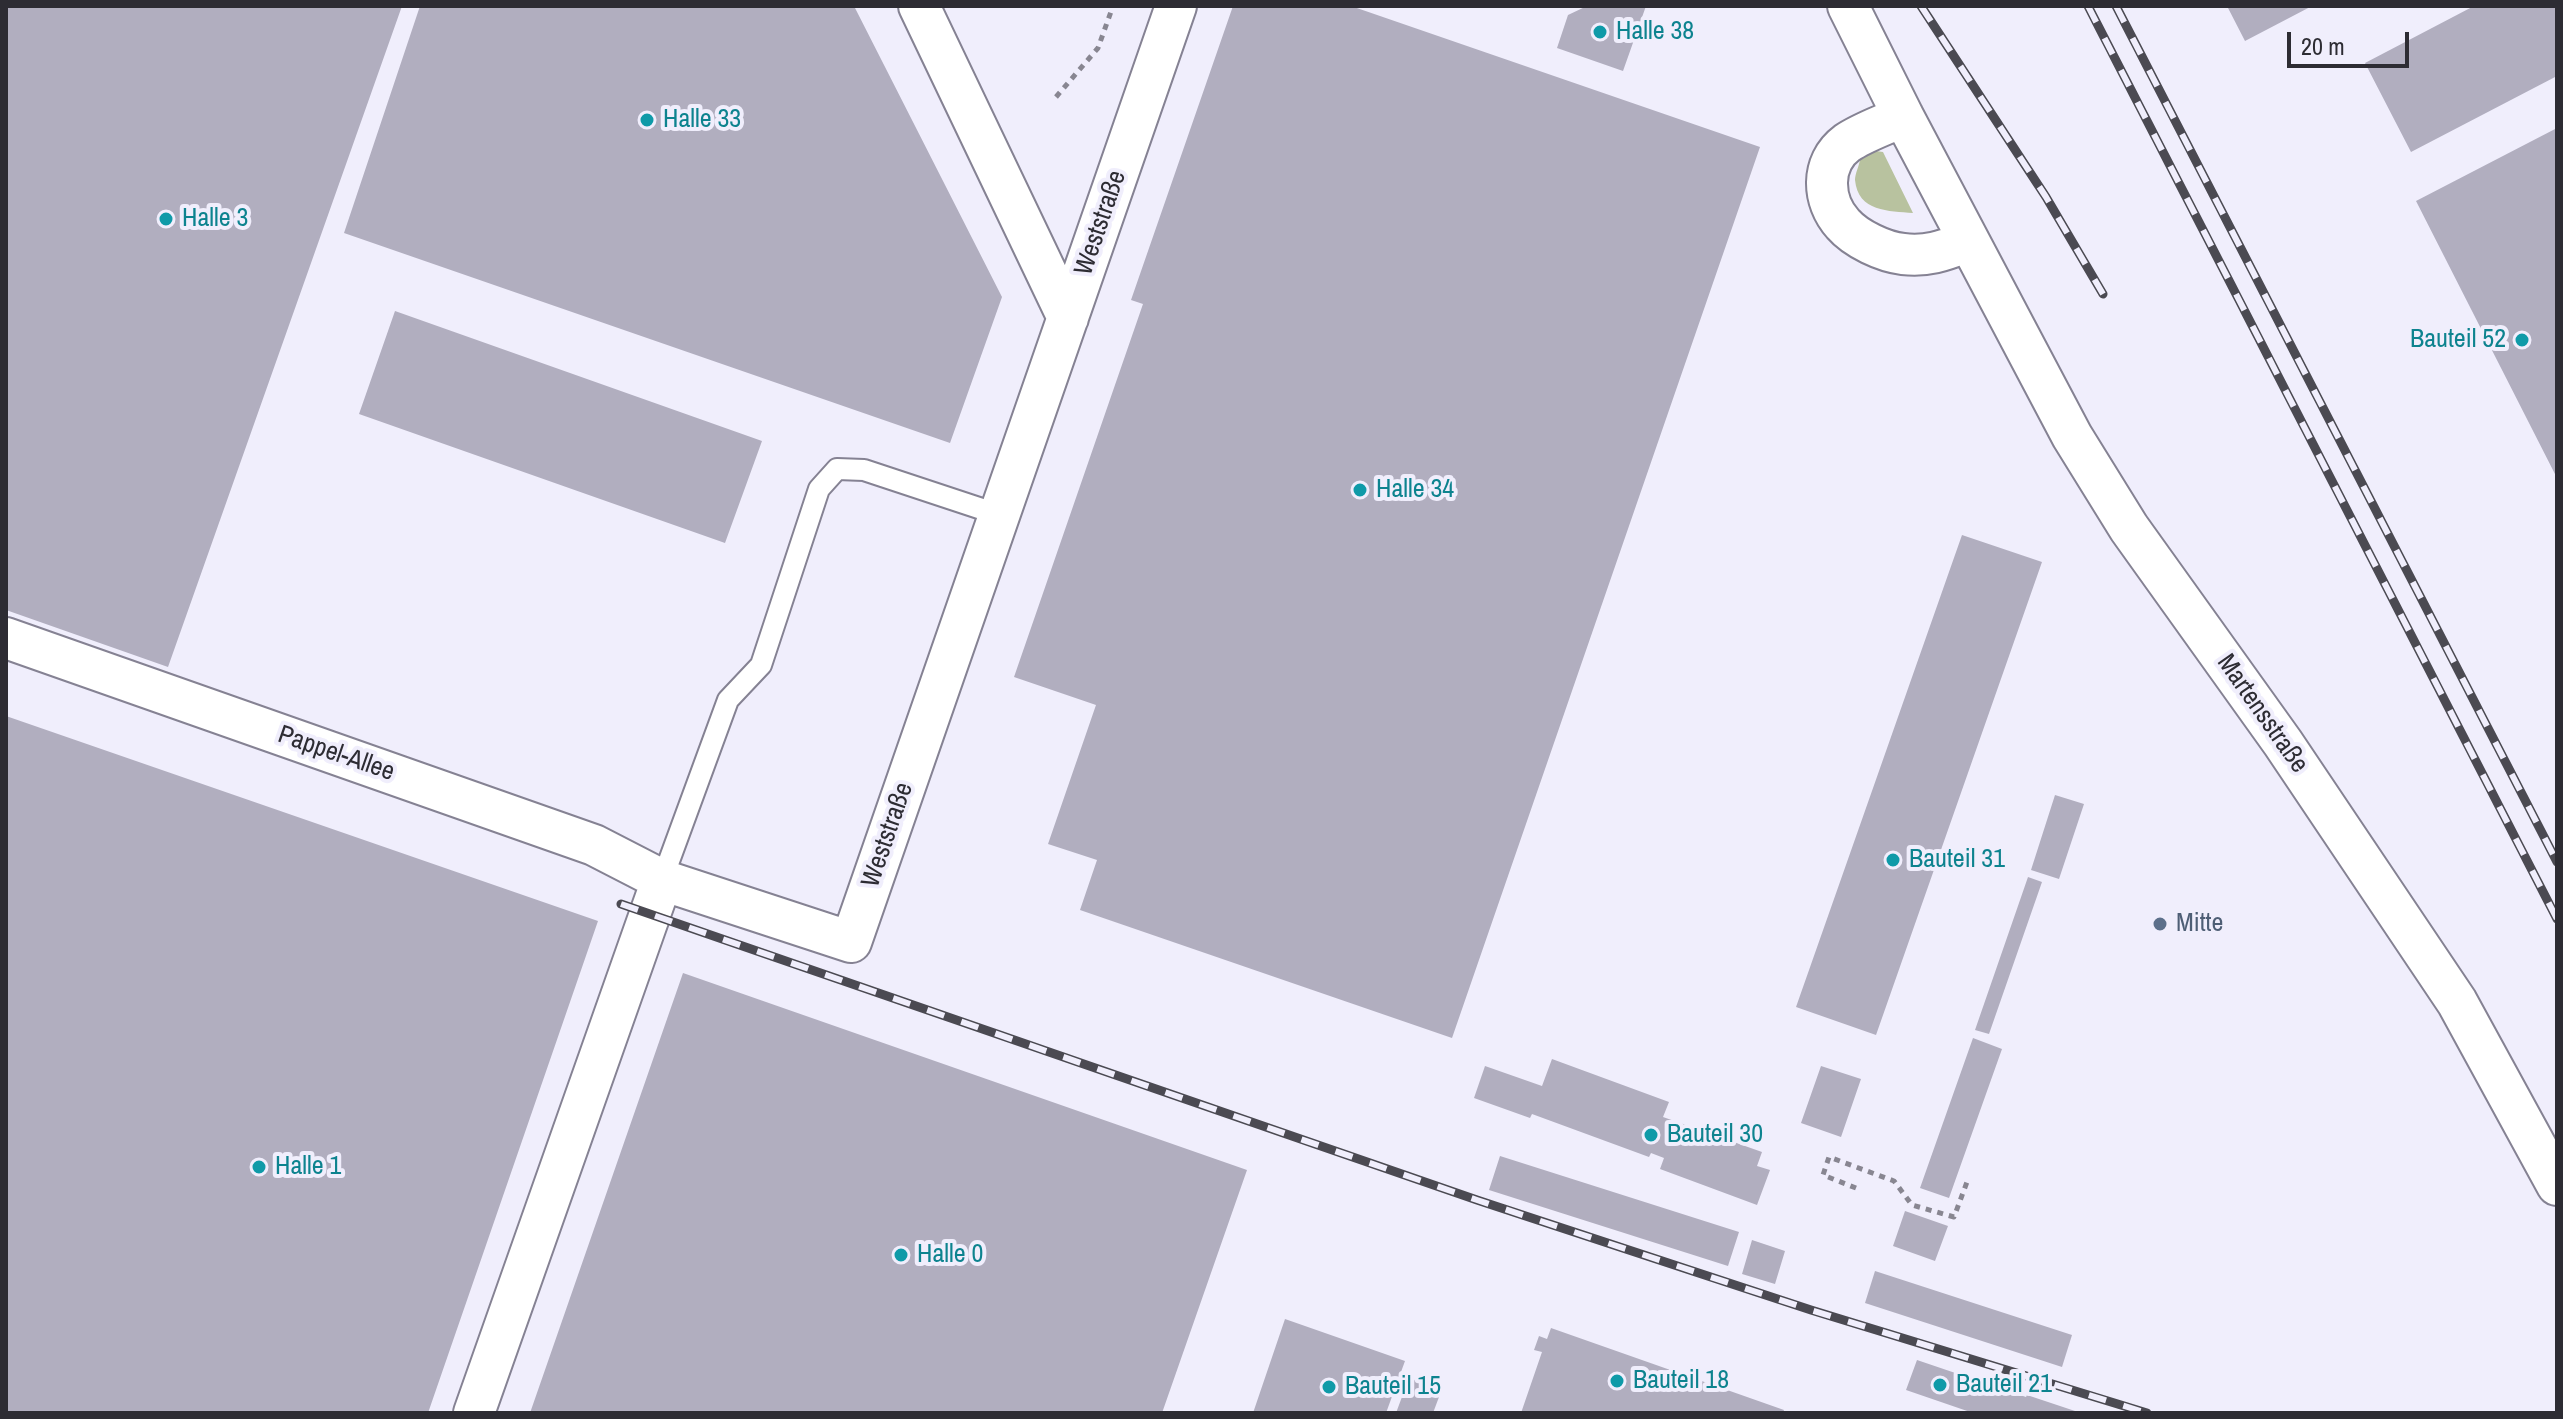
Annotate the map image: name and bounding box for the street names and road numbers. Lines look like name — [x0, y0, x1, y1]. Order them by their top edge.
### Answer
street label: Weststraße — [1069, 167, 1133, 279]
street label: Martensstraße — [2210, 649, 2314, 779]
street label: Pappel-Allee — [274, 720, 398, 788]
street label: Weststraße — [856, 779, 920, 891]

